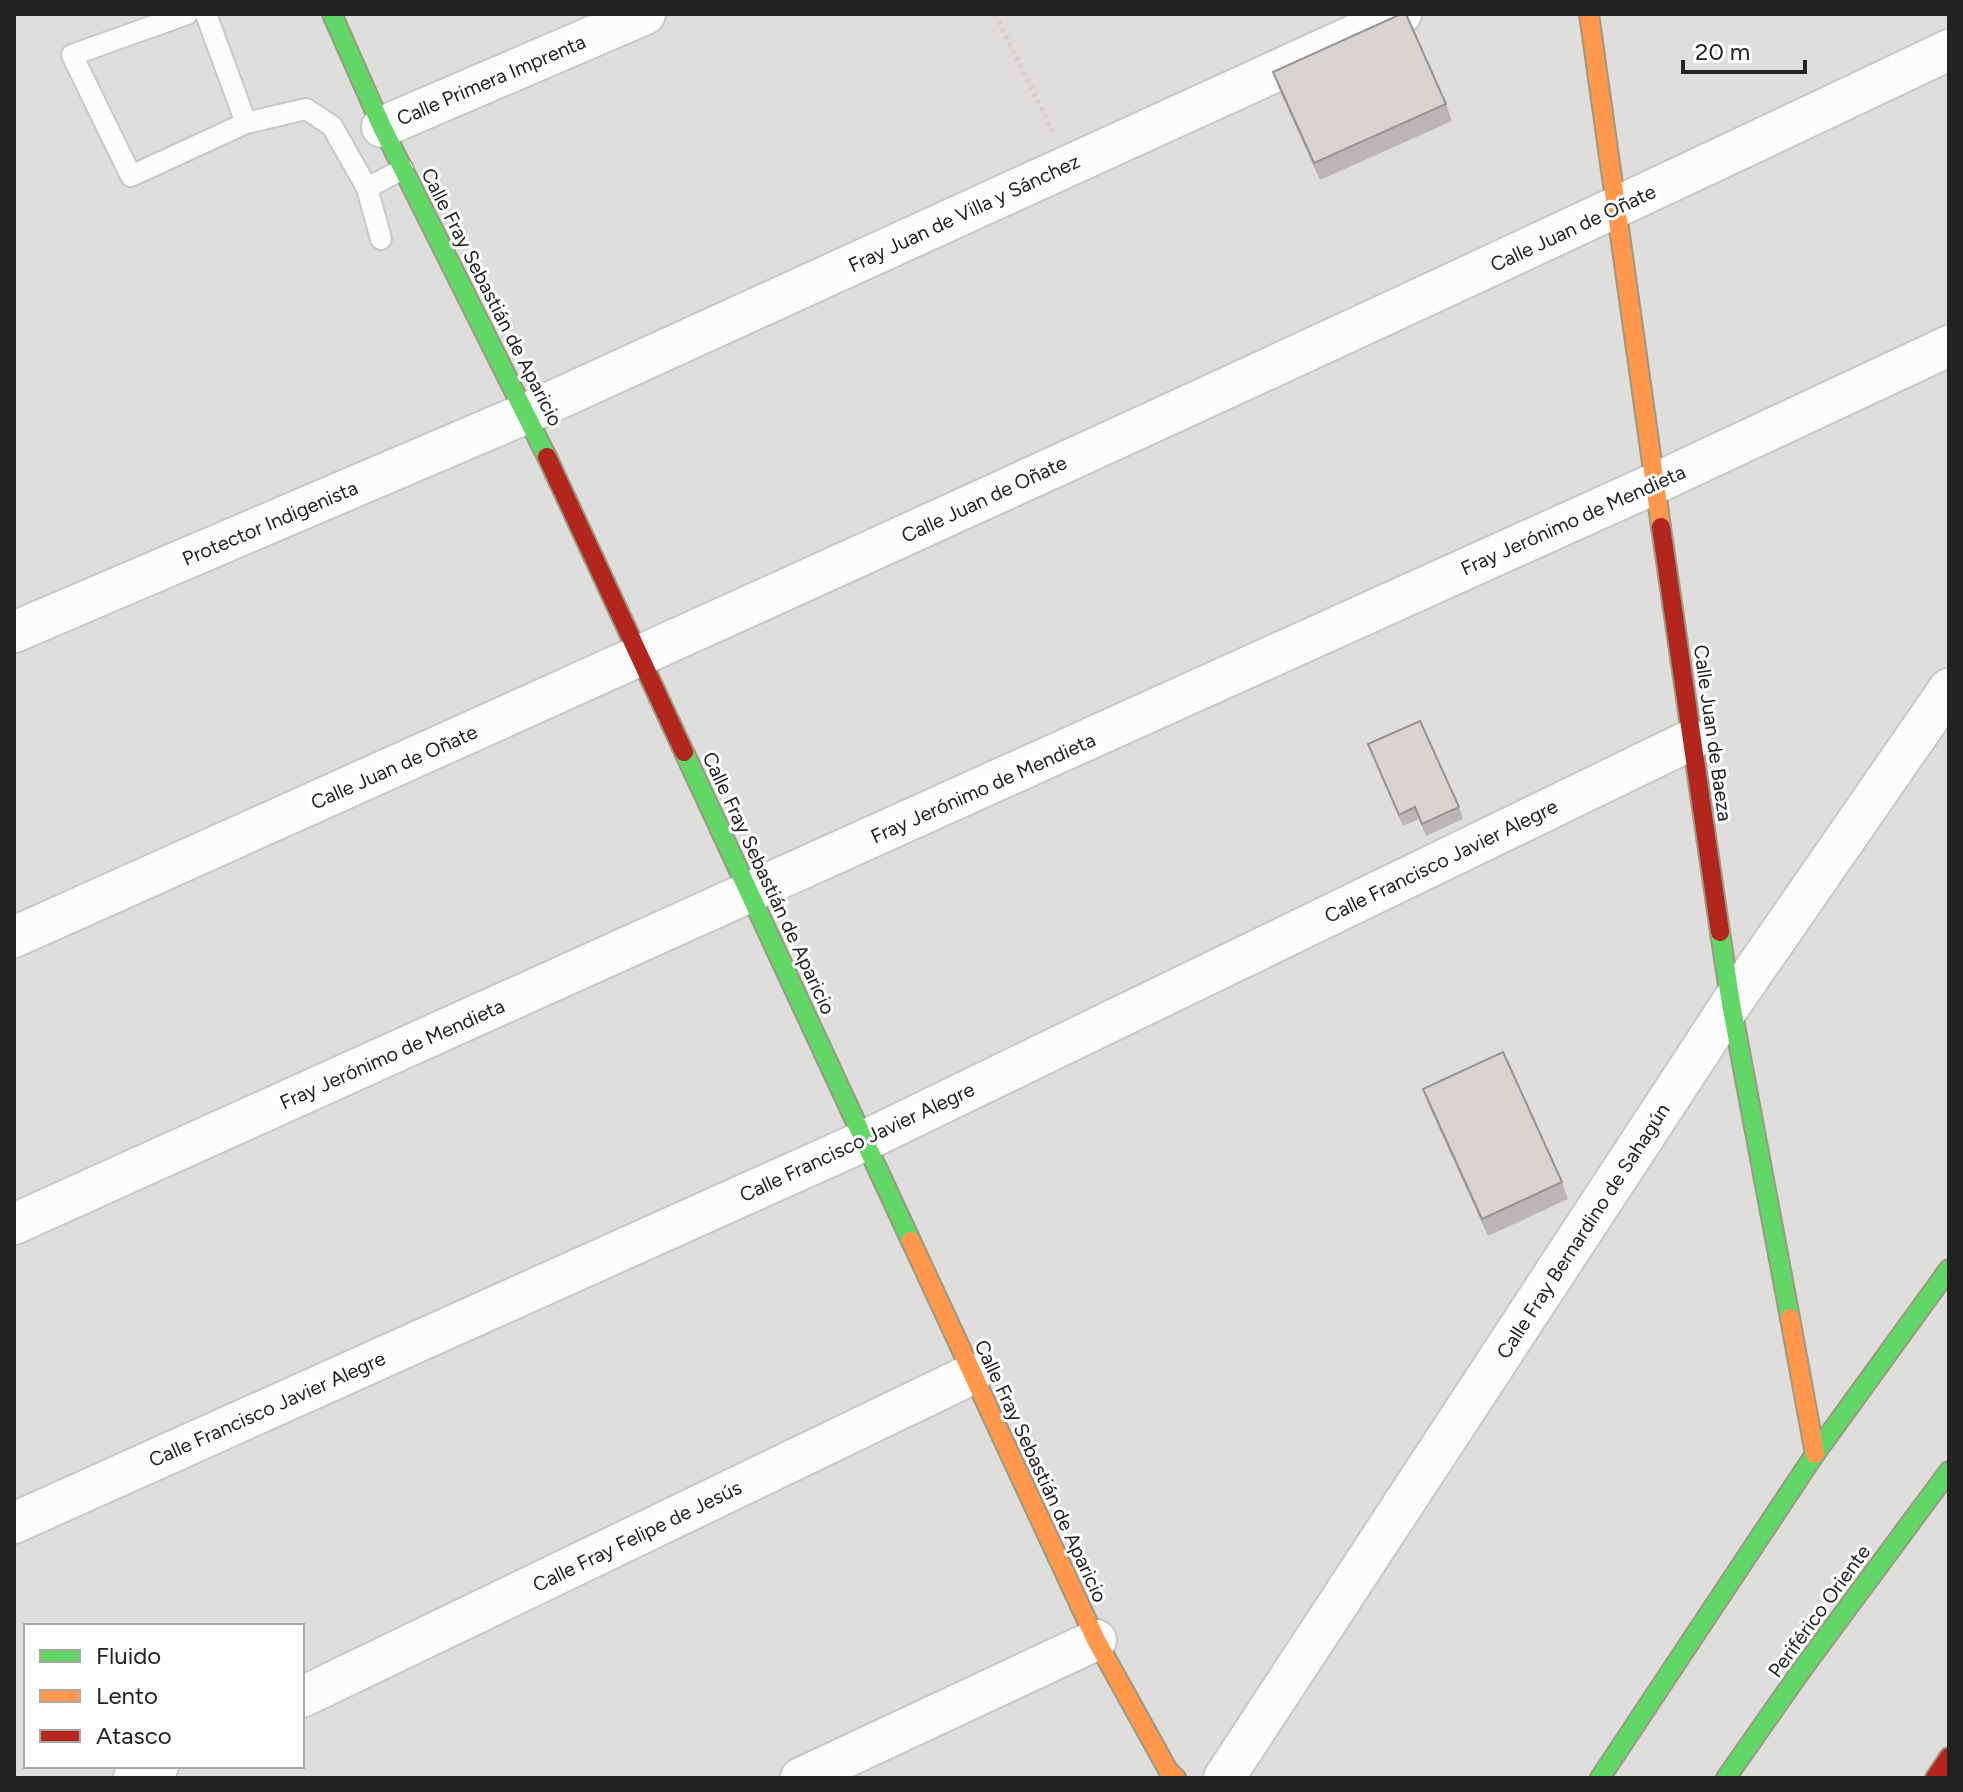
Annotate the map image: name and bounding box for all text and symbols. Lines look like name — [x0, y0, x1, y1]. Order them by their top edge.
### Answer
scale bar — [1683, 24, 1805, 74]
street label: Calle Primera Imprenta — [393, 29, 589, 131]
text: 20 m — [1695, 37, 1750, 66]
street label: Fray Juan de Villa y Sánchez — [845, 149, 1083, 277]
street label: Calle Fray Sebastián de Aparicio — [416, 164, 568, 430]
street label: Calle Juan de Oñate — [1486, 179, 1660, 277]
street label: Calle Juan de Oñate — [897, 450, 1071, 548]
street label: Fray Jerónimo de Mendieta — [1457, 460, 1689, 580]
street label: Protector Indigenista — [179, 475, 361, 571]
street label: Calle Juan de Baeza — [1689, 643, 1737, 823]
street label: Calle Juan de Oñate — [307, 719, 481, 815]
street label: Fray Jerónimo de Mendieta — [867, 728, 1099, 848]
street label: Calle Fray Sebastián de Aparicio — [698, 748, 840, 1018]
street label: Calle Francisco Javier Alegre — [1320, 794, 1562, 928]
street label: Fray Jerónimo de Mendieta — [276, 994, 508, 1114]
street label: Calle Francisco Javier Alegre — [736, 1077, 978, 1207]
street label: Calle Fray Bernardino de Sahagún — [1491, 1099, 1675, 1363]
street label: Calle Fray Sebastián de Aparicio — [970, 1336, 1112, 1606]
street label: Calle Francisco Javier Alegre — [145, 1346, 389, 1472]
street label: Calle Fray Felipe de Jesús — [529, 1475, 745, 1597]
street label: Periférico Oriente — [1763, 1540, 1875, 1682]
legend — [24, 1624, 304, 1768]
text: Fluido — [96, 1641, 161, 1670]
text: Lento — [96, 1681, 158, 1710]
text: Atasco — [96, 1721, 172, 1750]

